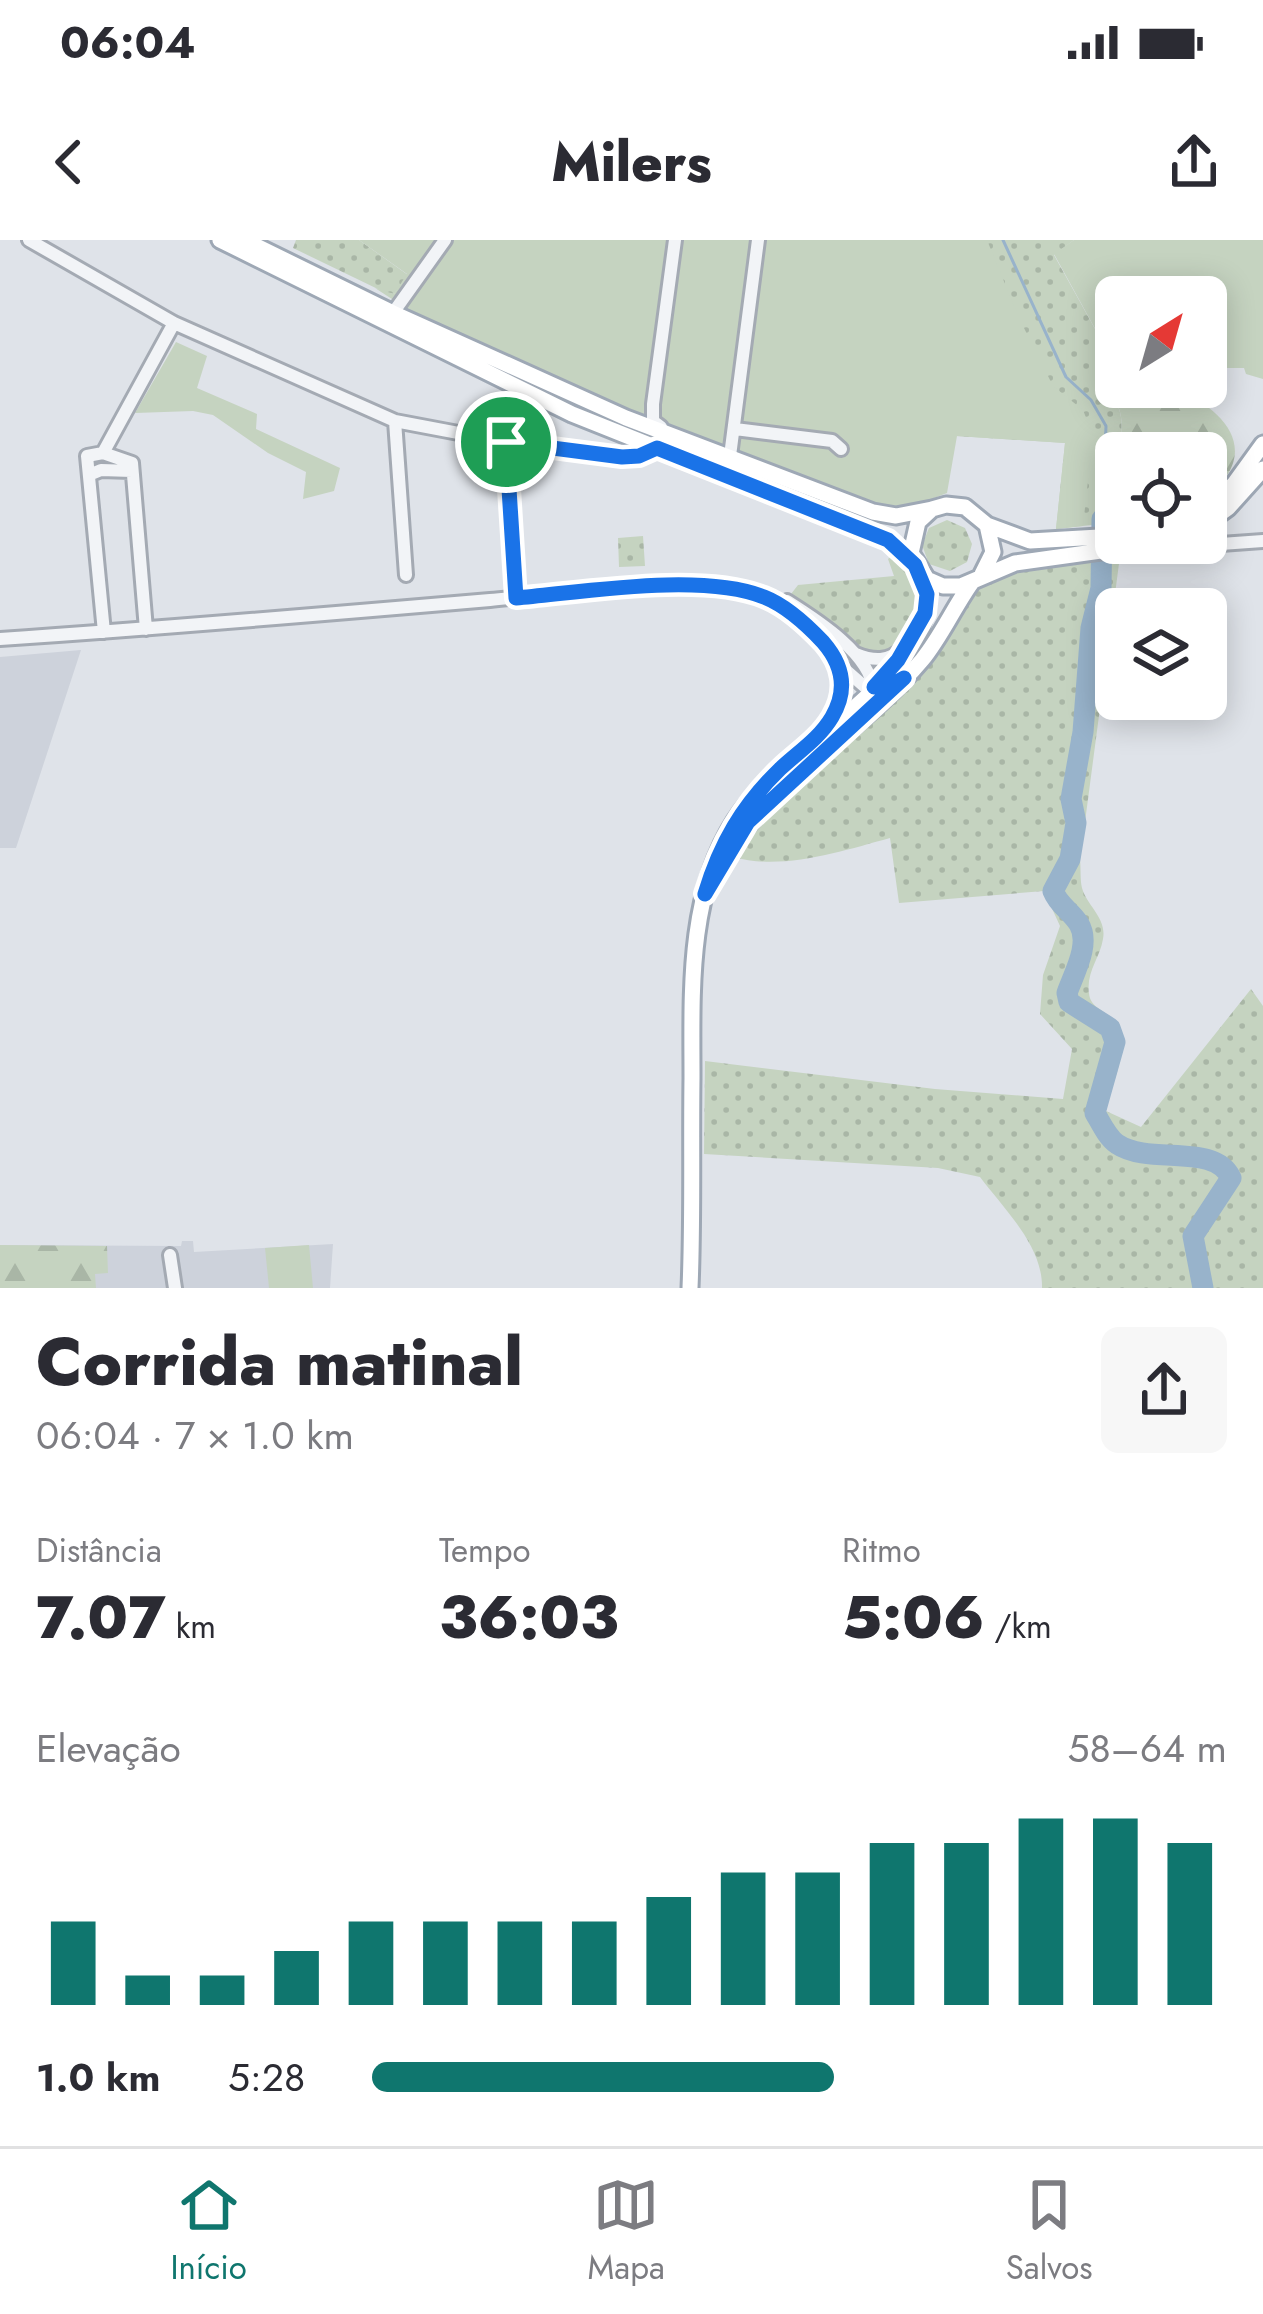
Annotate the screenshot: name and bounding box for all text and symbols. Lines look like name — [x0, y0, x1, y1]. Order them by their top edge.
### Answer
text: 06:04 — [60, 10, 196, 75]
text: Milers — [551, 123, 712, 201]
icon: back — [36, 129, 102, 195]
icon: share — [1161, 129, 1227, 195]
north arrow — [1095, 276, 1227, 408]
map controls — [1095, 276, 1227, 720]
pin — [455, 391, 557, 493]
icon: arrive — [473, 409, 539, 475]
button: locate — [1095, 432, 1227, 564]
button: layers — [1095, 588, 1227, 720]
text: Corrida matinal — [36, 1314, 523, 1410]
button: share — [1101, 1327, 1227, 1453]
text: 06:04 · 7 × 1.0 km — [36, 1407, 354, 1464]
text: Distância — [36, 1527, 162, 1574]
text: Tempo — [439, 1527, 531, 1574]
text: Ritmo — [842, 1527, 921, 1574]
text: 7.07 — [36, 1574, 166, 1661]
text: 36:03 — [439, 1574, 619, 1661]
text: 5:06 — [842, 1574, 985, 1661]
text: km — [166, 1603, 216, 1650]
text: /km — [985, 1603, 1052, 1650]
text: Elevação — [36, 1720, 181, 1777]
text: 58–64 m — [1068, 1720, 1227, 1777]
text: 1.0 km — [36, 2049, 160, 2106]
text: 5:28 — [228, 2049, 305, 2106]
tab: Início — [170, 2172, 247, 2291]
tab: Mapa — [588, 2172, 665, 2291]
tab: Salvos — [1006, 2172, 1093, 2291]

